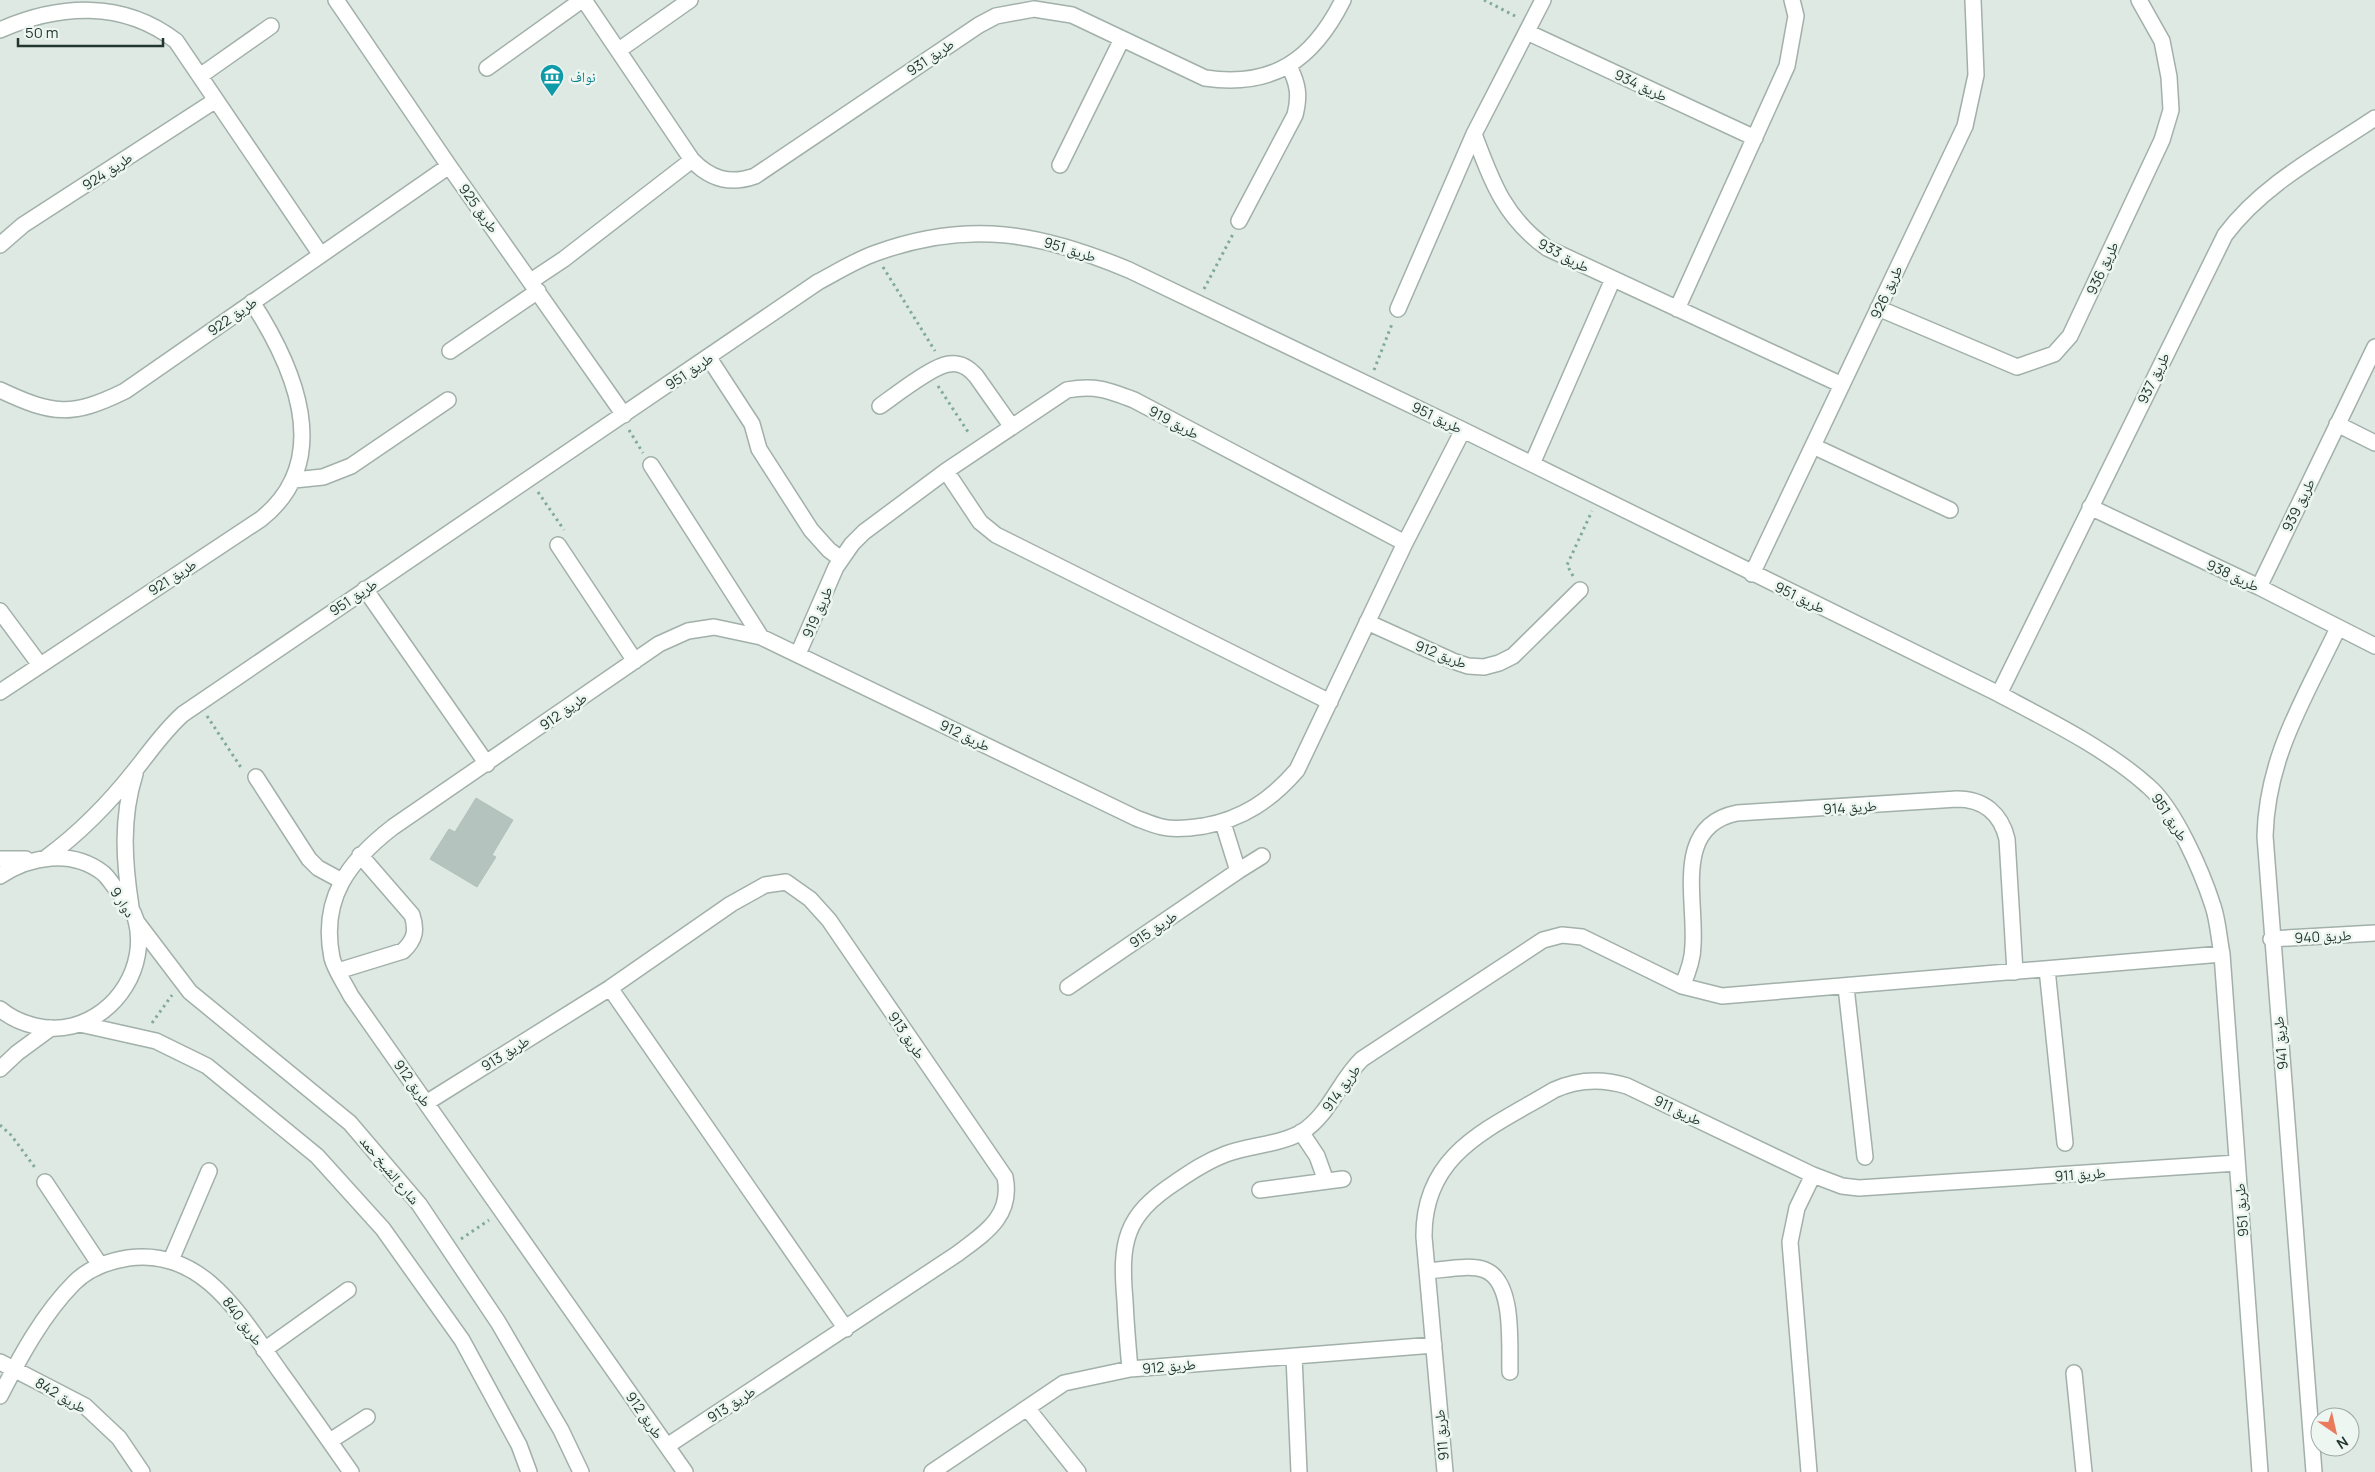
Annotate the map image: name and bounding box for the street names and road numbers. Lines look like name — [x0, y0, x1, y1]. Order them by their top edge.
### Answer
street label: طريق 931 — [903, 34, 958, 81]
street label: طريق 934 — [1611, 65, 1670, 106]
street label: طريق 924 — [78, 148, 136, 195]
street label: طريق 925 — [454, 180, 503, 237]
street label: طريق 951 — [1041, 232, 1098, 267]
street label: طريق 933 — [1534, 234, 1593, 277]
street label: طريق 936 — [2081, 238, 2123, 298]
street label: طريق 926 — [1865, 262, 1908, 322]
street label: طريق 922 — [204, 292, 261, 341]
street label: طريق 951 — [661, 348, 717, 395]
street label: طريق 937 — [2132, 349, 2174, 407]
street label: طريق 951 — [1408, 397, 1465, 438]
street label: طريق 919 — [1145, 401, 1202, 444]
street label: طريق 939 — [2277, 475, 2320, 535]
street label: طريق 921 — [144, 554, 200, 600]
street label: طريق 938 — [2203, 555, 2262, 596]
street label: طريق 951 — [325, 574, 381, 621]
street label: طريق 951 — [1771, 577, 1828, 618]
street label: طريق 919 — [797, 583, 838, 641]
street label: طريق 912 — [1412, 636, 1469, 673]
street label: طريق 912 — [536, 688, 591, 735]
street label: طريق 912 — [936, 715, 993, 756]
street label: طريق 951 — [2147, 789, 2193, 845]
street label: طريق 914 — [1822, 796, 1878, 819]
street label: دوار 9 — [106, 883, 140, 921]
street label: طريق 915 — [1125, 906, 1181, 953]
street label: طريق 940 — [2294, 925, 2352, 948]
street label: طريق 913 — [883, 1008, 930, 1063]
street label: طريق 941 — [2268, 1015, 2293, 1071]
street label: طريق 913 — [477, 1031, 533, 1076]
street label: طريق 912 — [389, 1056, 436, 1111]
street label: طريق 914 — [1317, 1061, 1365, 1116]
street label: طريق 911 — [1650, 1090, 1705, 1131]
street label: شارع الشيخ حمد — [355, 1132, 424, 1209]
street label: طريق 911 — [2054, 1163, 2106, 1186]
street label: طريق 951 — [2230, 1182, 2253, 1237]
street label: طريق 840 — [218, 1293, 268, 1350]
street label: طريق 912 — [1141, 1354, 1197, 1379]
street label: طريق 842 — [32, 1373, 90, 1418]
street label: طريق 913 — [703, 1381, 759, 1427]
street label: طريق 912 — [621, 1388, 668, 1443]
street label: طريق 911 — [1429, 1409, 1454, 1461]

